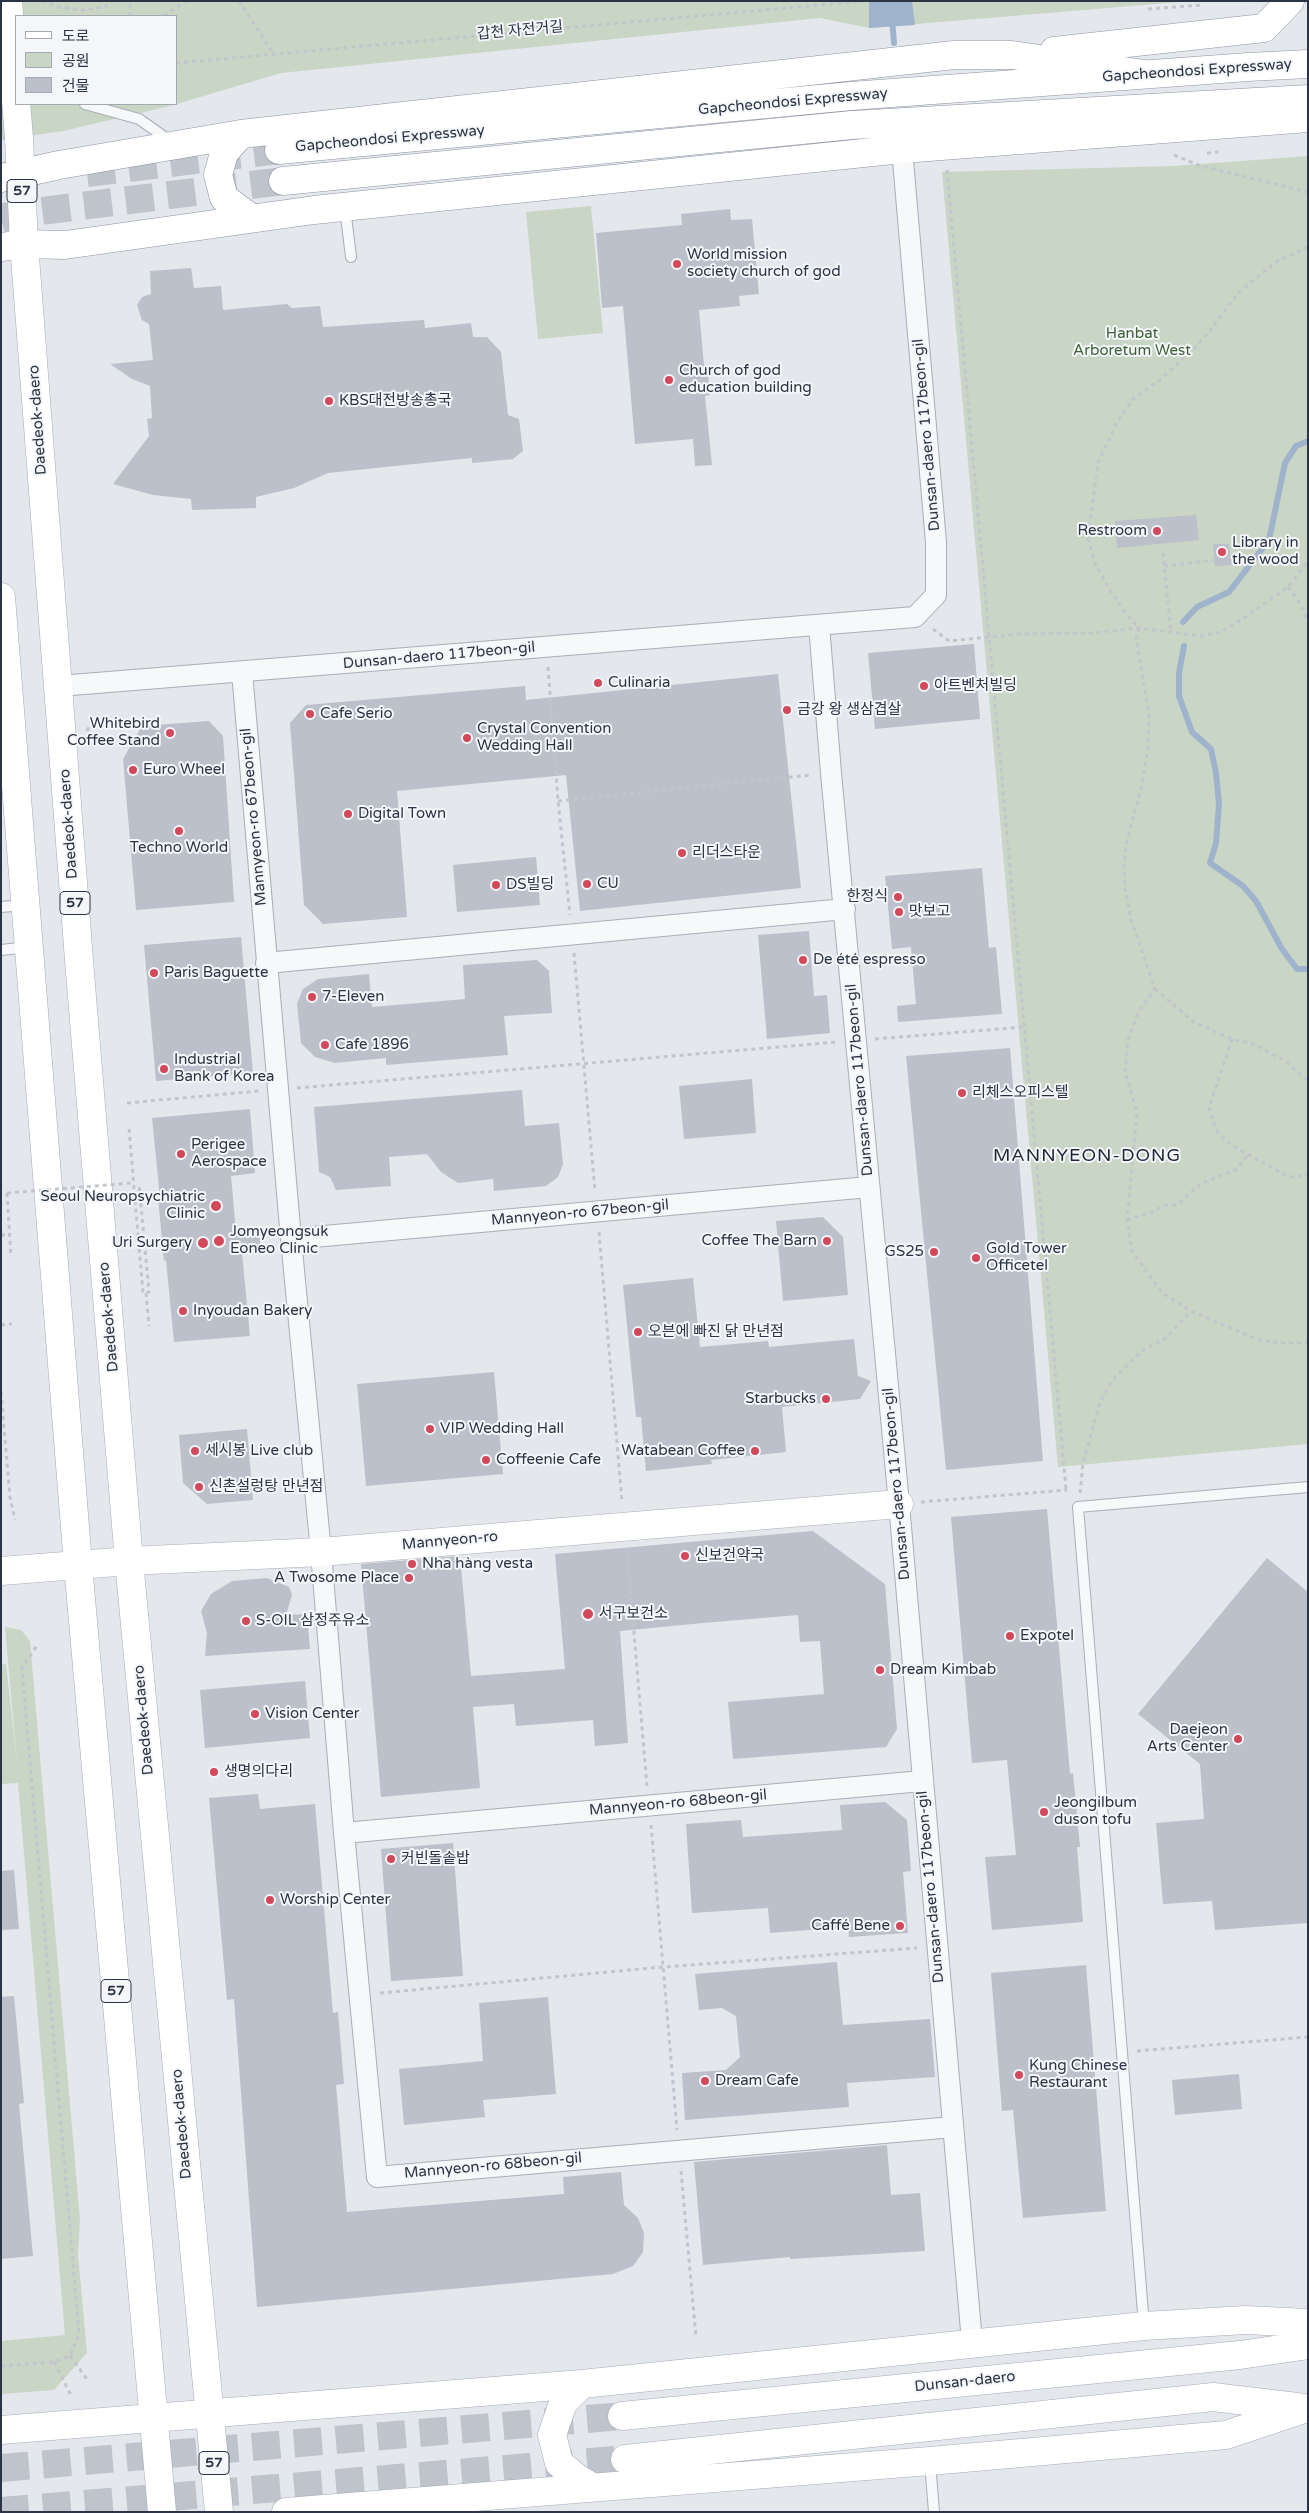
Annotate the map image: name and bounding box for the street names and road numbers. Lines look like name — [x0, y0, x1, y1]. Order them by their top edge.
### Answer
street label: 갑천 자전거길 — [476, 18, 564, 44]
street label: Gapcheondosi Expressway — [1102, 55, 1292, 87]
street label: Gapcheondosi Expressway — [697, 85, 889, 119]
street label: Gapcheondosi Expressway — [294, 122, 486, 156]
road number: 57 — [7, 180, 37, 202]
street label: Dunsan-daero 117beon-gil — [910, 338, 944, 532]
street label: Daedeok-daero — [25, 364, 51, 476]
street label: Dunsan-daero 117beon-gil — [342, 639, 536, 673]
street label: Mannyeon-ro 67beon-gil — [237, 727, 271, 907]
street label: Daedeok-daero — [56, 768, 82, 880]
road number: 57 — [60, 891, 90, 914]
street label: Dunsan-daero 117beon-gil — [843, 983, 877, 1177]
street label: Mannyeon-ro 67beon-gil — [490, 1196, 670, 1230]
street label: Daedeok-daero — [95, 1261, 123, 1373]
street label: Dunsan-daero 117beon-gil — [880, 1387, 914, 1581]
street label: Mannyeon-ro — [401, 1528, 499, 1554]
street label: Daedeok-daero — [130, 1664, 158, 1776]
street label: Mannyeon-ro 68beon-gil — [588, 1786, 768, 1820]
street label: Dunsan-daero 117beon-gil — [914, 1790, 948, 1984]
road number: 57 — [101, 1980, 131, 2002]
street label: Daedeok-daero — [168, 2068, 196, 2180]
street label: Mannyeon-ro 68beon-gil — [403, 2149, 583, 2183]
street label: Dunsan-daero — [914, 2368, 1016, 2396]
road number: 57 — [199, 2452, 229, 2474]

